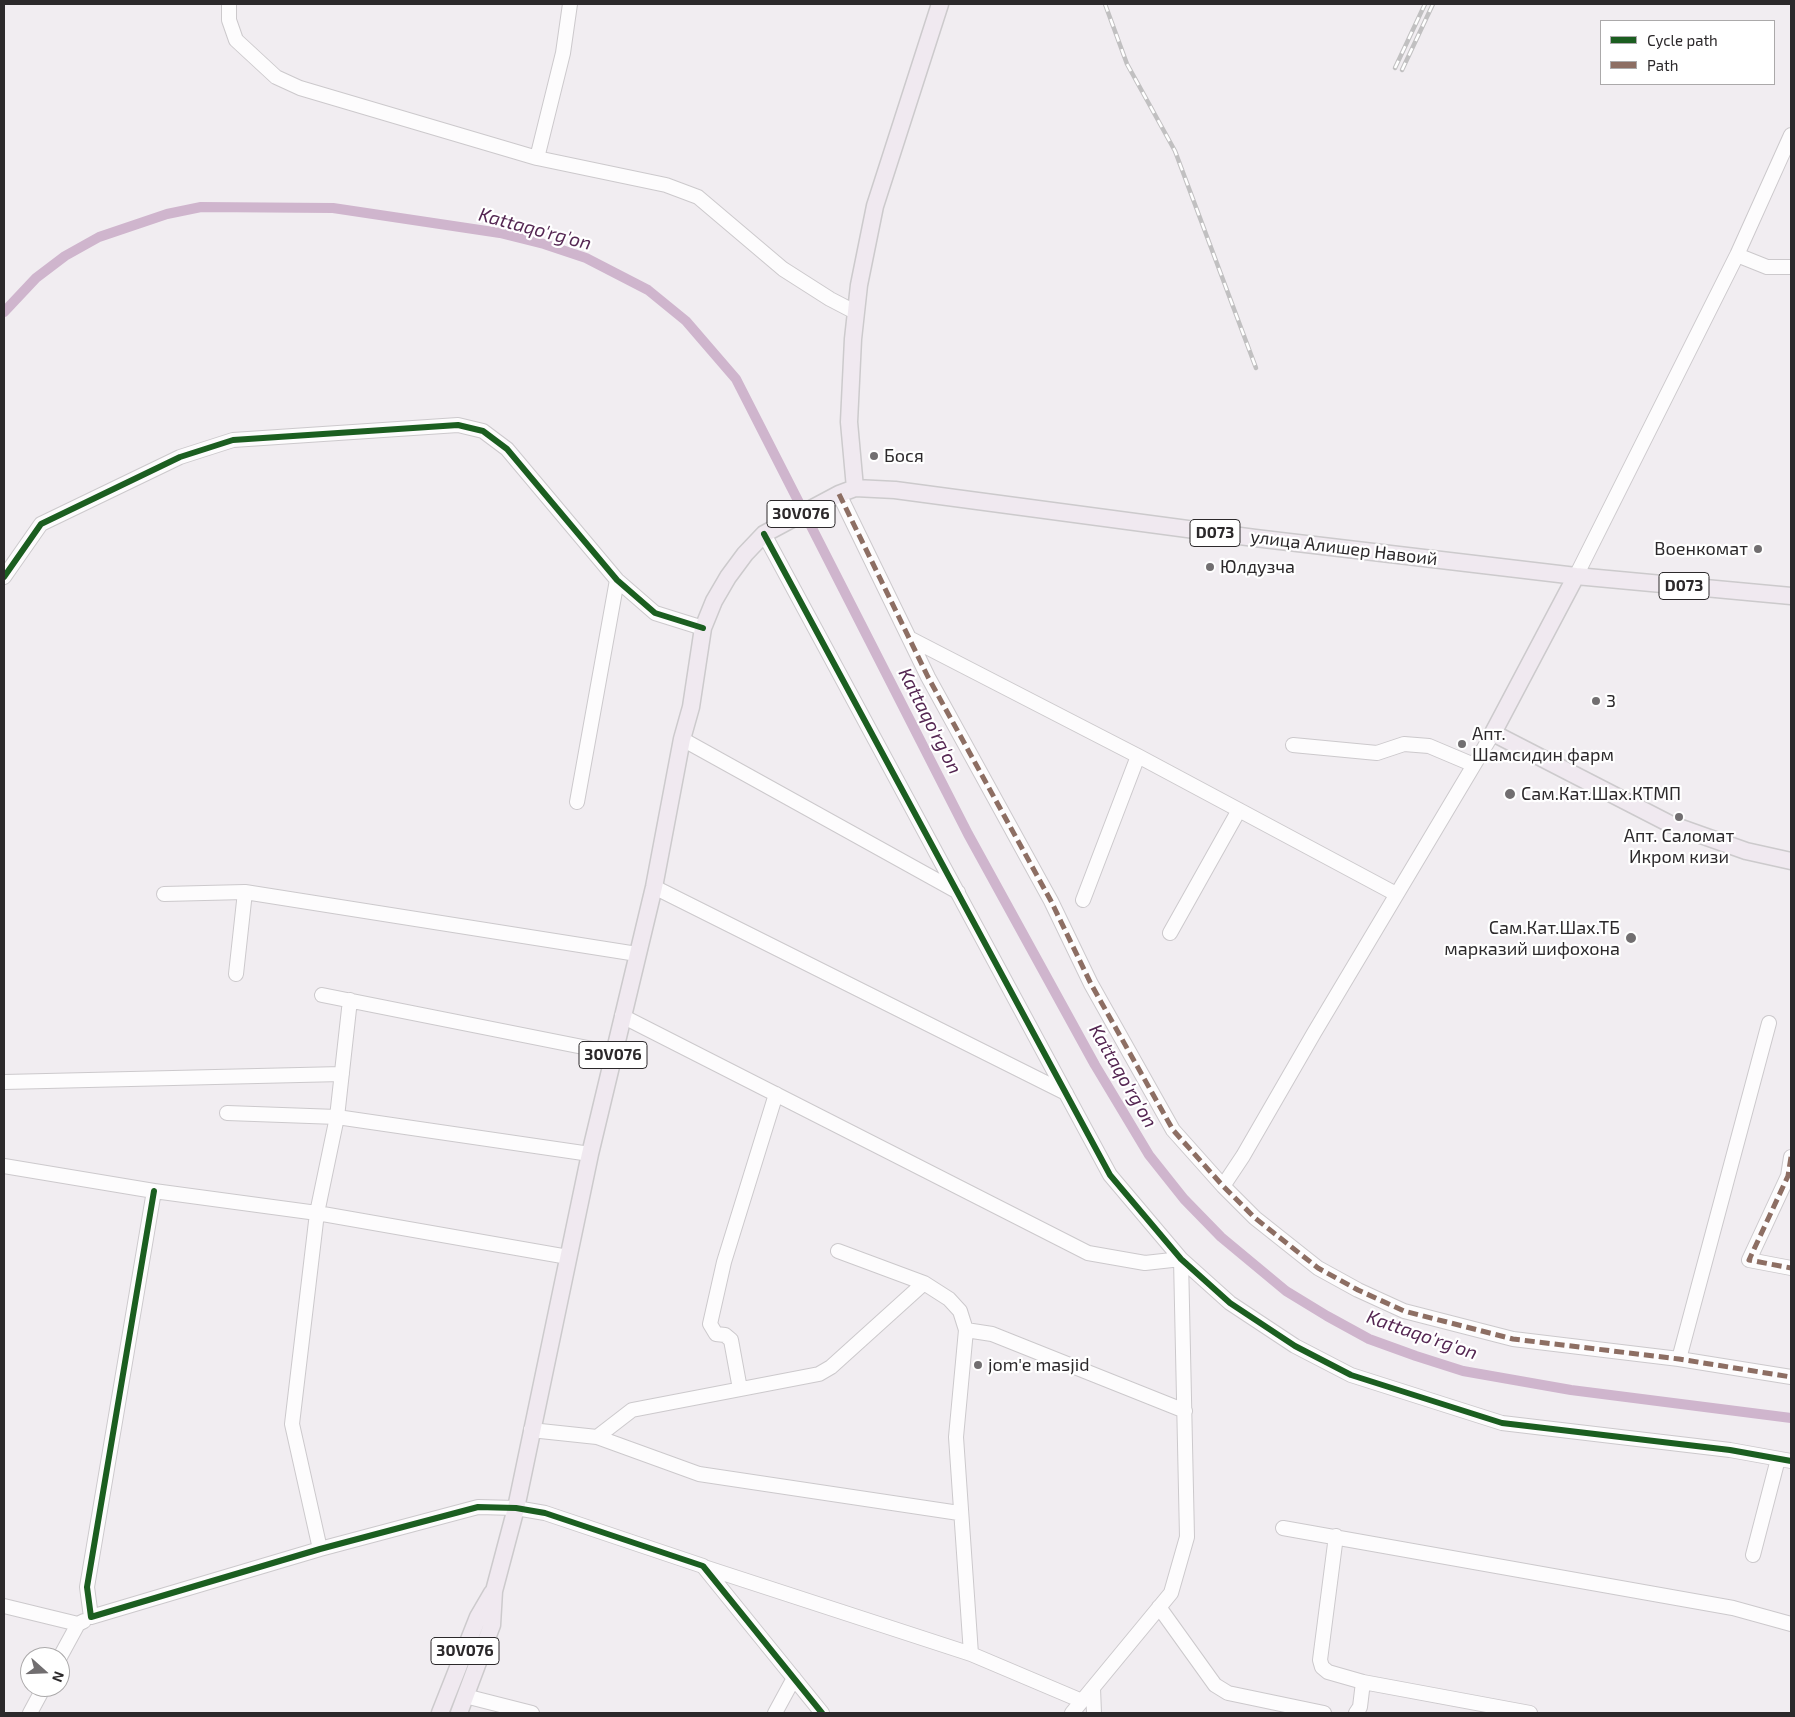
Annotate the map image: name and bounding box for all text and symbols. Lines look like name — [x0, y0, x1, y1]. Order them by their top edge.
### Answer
legend — [1600, 20, 1775, 85]
text: Cycle path — [1647, 31, 1718, 49]
text: Path — [1647, 56, 1678, 74]
water label: Kattaqo'rg'on — [476, 203, 594, 255]
place label: Бося — [884, 445, 924, 467]
marker: Бося — [868, 450, 880, 462]
road number: 30V076 — [767, 500, 835, 528]
road number: D073 — [1190, 520, 1240, 546]
street label: улица Алишер Навоий — [1249, 526, 1439, 570]
place label: Военкомат — [1654, 538, 1748, 560]
marker: Военкомат — [1752, 543, 1764, 555]
place label: Юлдузча — [1220, 556, 1295, 578]
marker: Юлдузча — [1204, 561, 1216, 573]
road number: D073 — [1659, 572, 1709, 600]
water label: Kattaqo'rg'on — [894, 664, 966, 778]
place label: 3 — [1606, 690, 1616, 712]
marker: 3 — [1590, 695, 1602, 707]
place label: Апт. Шамсидин фарм — [1472, 723, 1614, 766]
marker: Апт. Шамсидин фарм — [1456, 738, 1468, 750]
place label: Сам.Кат.Шах.КТМП — [1521, 783, 1681, 805]
marker: Сам.Кат.Шах.КТМП — [1503, 787, 1517, 801]
marker: Апт. Саломат Икром кизи — [1673, 811, 1685, 823]
place label: Апт. Саломат Икром кизи — [1624, 825, 1734, 868]
place label: Сам.Кат.Шах.ТБ марказий шифохона — [1444, 917, 1620, 960]
marker: Сам.Кат.Шах.ТБ марказий шифохона — [1624, 931, 1638, 945]
water label: Kattaqo'rg'on — [1084, 1020, 1162, 1132]
road number: 30V076 — [579, 1042, 647, 1068]
water label: Kattaqo'rg'on — [1364, 1305, 1480, 1365]
place label: jom'e masjid — [988, 1354, 1090, 1376]
marker: jom'e masjid — [972, 1359, 984, 1371]
road number: 30V076 — [431, 1638, 499, 1664]
north arrow — [20, 1647, 70, 1697]
text: N — [49, 1669, 68, 1685]

